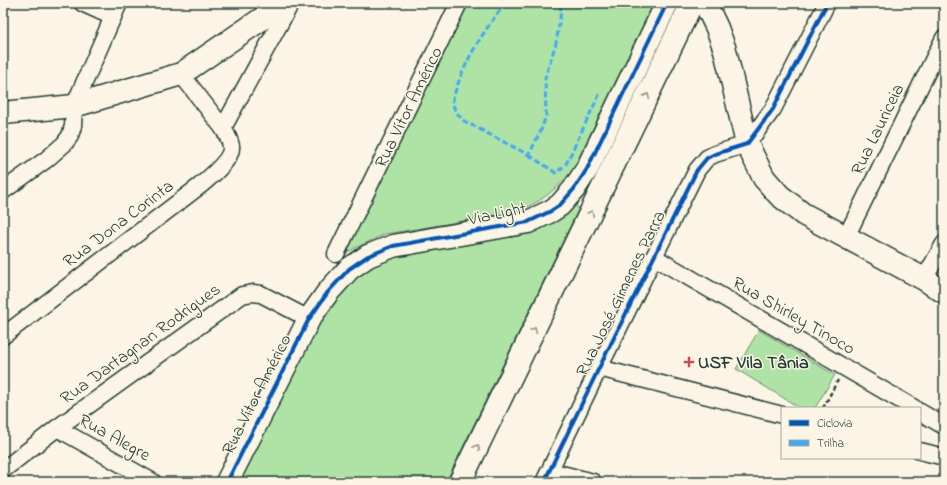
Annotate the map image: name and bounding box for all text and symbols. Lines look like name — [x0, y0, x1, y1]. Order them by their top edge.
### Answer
street label: Rua Vítor Américo — [369, 43, 450, 173]
street label: Rua Lauriceia — [845, 80, 912, 180]
one-way arrow — [642, 93, 650, 100]
street label: Rua Dona Corinta — [58, 174, 180, 275]
street label: Via Light — [465, 196, 529, 235]
street label: Rua José Gimenes Parra — [570, 207, 673, 381]
one-way arrow — [586, 210, 593, 217]
street label: Rua Shirley Tinoco — [727, 271, 859, 363]
street label: Rua Dartagnan Rodrigues — [56, 277, 227, 413]
one-way arrow — [529, 327, 537, 334]
street label: Rua Vítor Américo — [216, 330, 299, 460]
place label: USF Vila Tânia — [698, 351, 809, 377]
marker: USF Vila Tânia — [683, 356, 695, 368]
legend — [781, 407, 921, 459]
street label: Rua Alegre — [73, 408, 155, 470]
text: Ciclovia — [817, 415, 853, 433]
text: Trilha — [817, 435, 844, 453]
one-way arrow — [472, 444, 480, 451]

